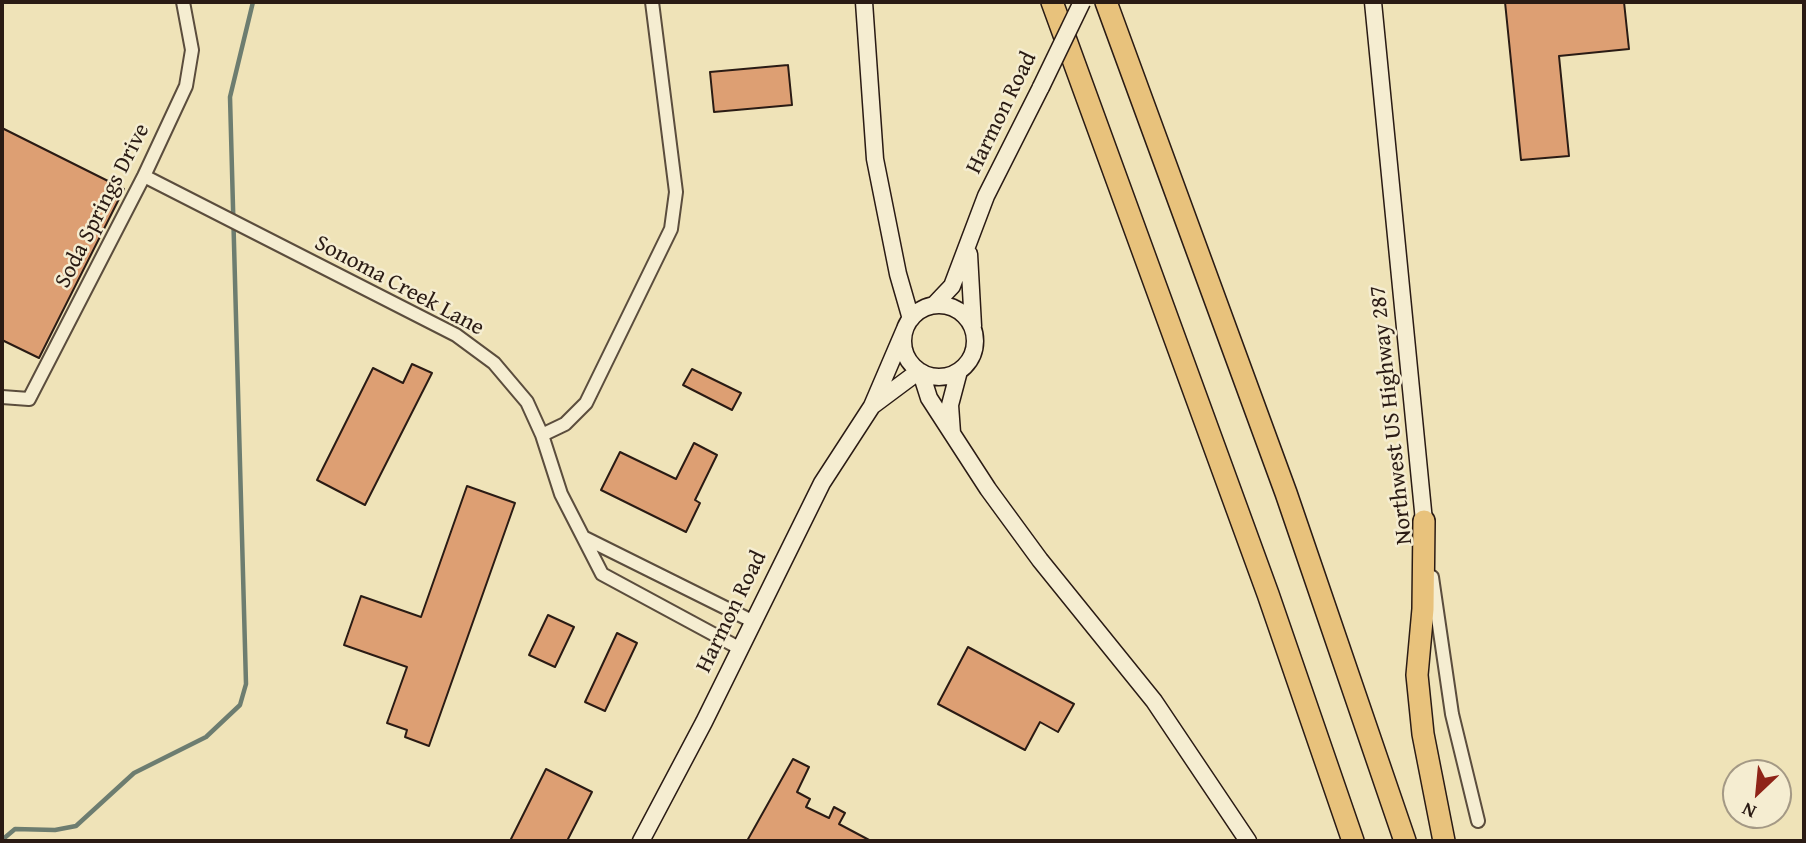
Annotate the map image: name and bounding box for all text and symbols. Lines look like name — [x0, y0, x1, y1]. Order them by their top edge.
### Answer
street label: Harmon Road — [961, 48, 1043, 178]
street label: Soda Springs Drive — [50, 119, 156, 293]
street label: Sonoma Creek Lane — [309, 230, 489, 342]
street label: Northwest US Highway 287 — [1365, 284, 1419, 546]
street label: Harmon Road — [691, 547, 773, 677]
north arrow — [1722, 759, 1792, 829]
text: N — [1737, 796, 1761, 826]

